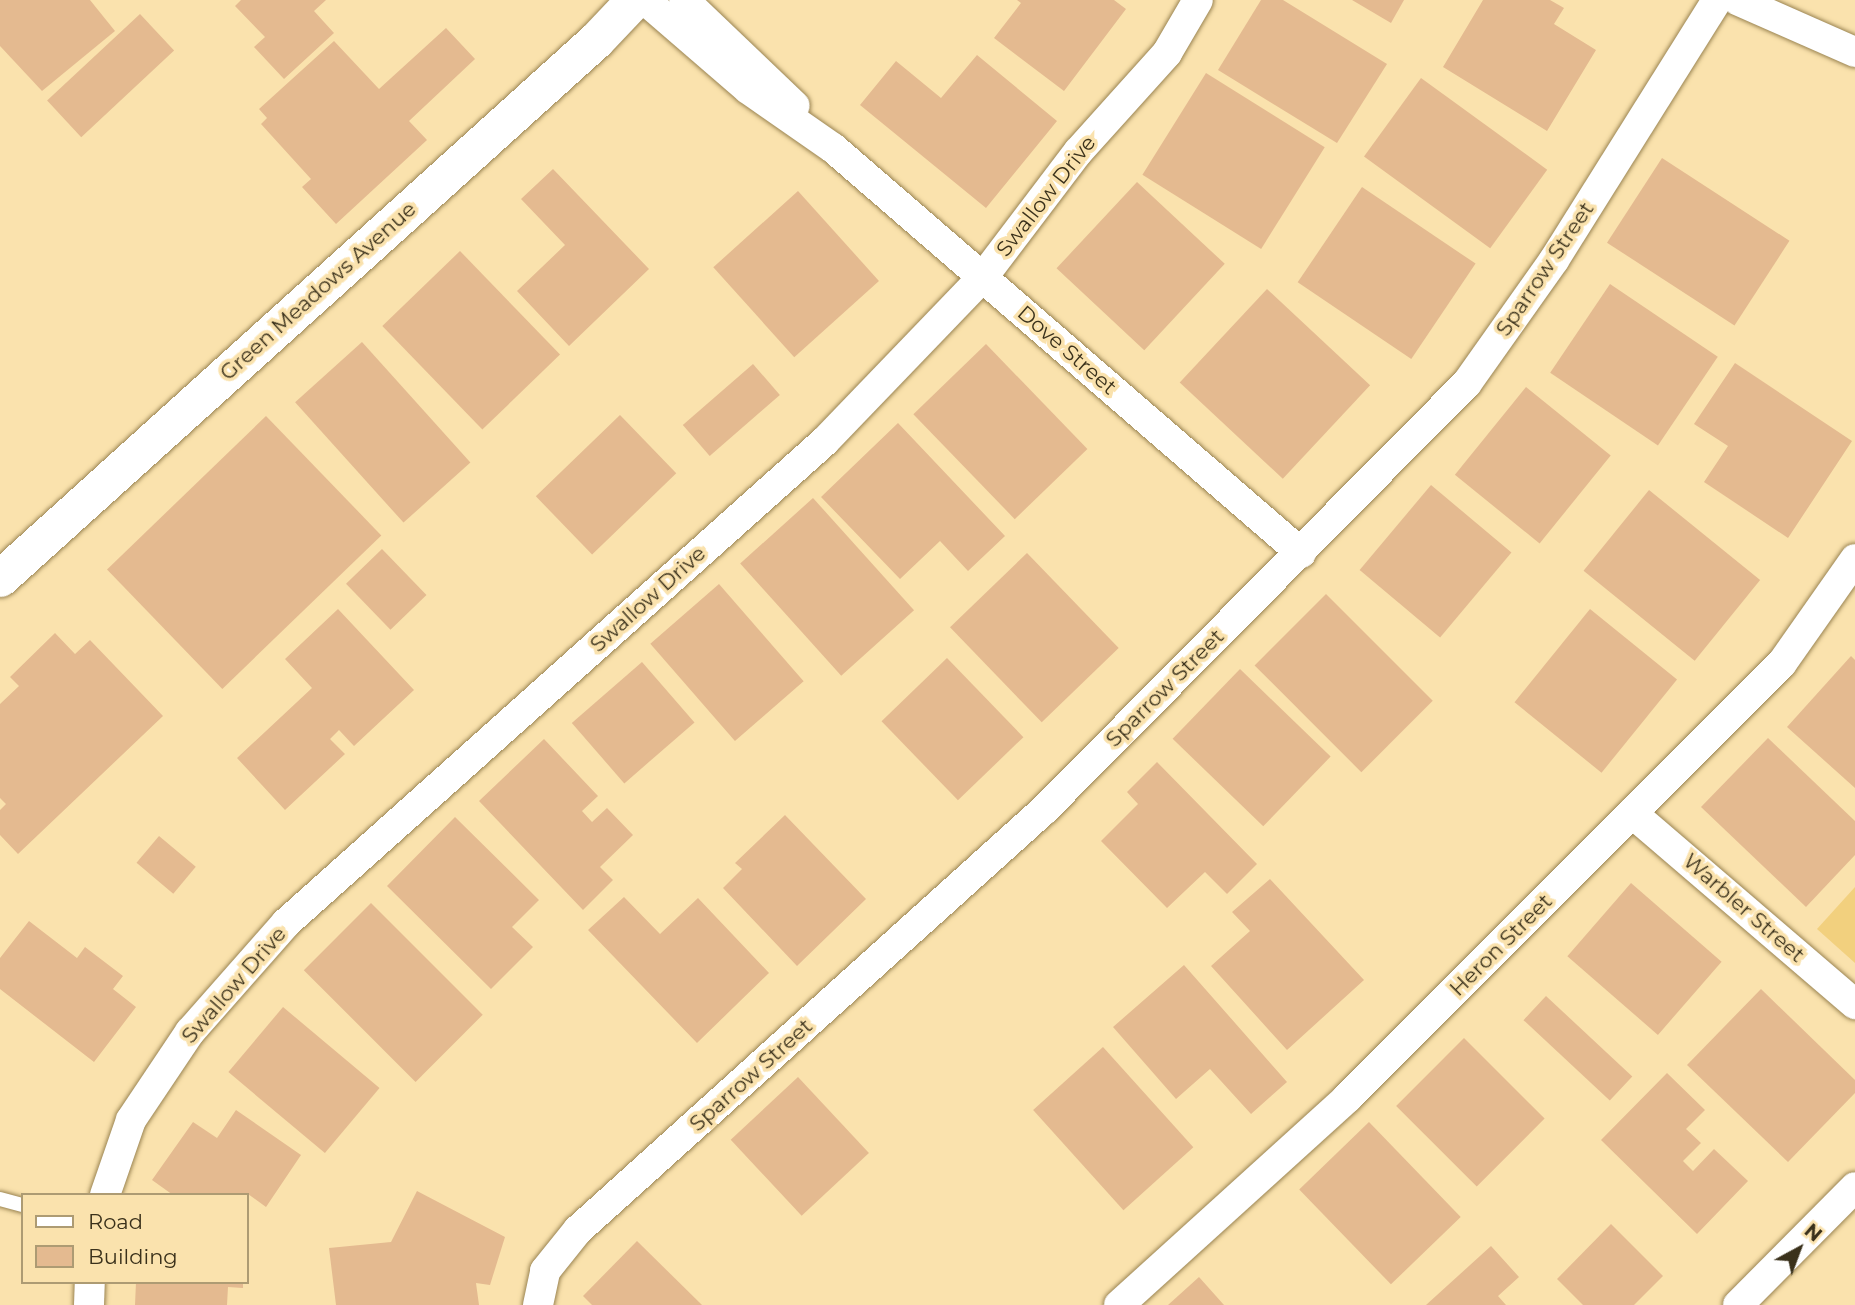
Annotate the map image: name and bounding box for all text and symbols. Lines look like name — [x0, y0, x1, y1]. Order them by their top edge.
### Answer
street label: Swallow Drive — [991, 131, 1101, 261]
street label: Green Meadows Avenue — [215, 196, 421, 386]
street label: Sparrow Street — [1491, 197, 1599, 341]
street label: Dove Street — [1012, 300, 1122, 400]
street label: Swallow Drive — [585, 541, 711, 657]
street label: Sparrow Street — [1101, 624, 1229, 752]
street label: Warbler Street — [1678, 848, 1810, 968]
street label: Heron Street — [1445, 889, 1557, 1001]
street label: Swallow Drive — [177, 922, 291, 1048]
street label: Sparrow Street — [685, 1013, 817, 1137]
legend — [21, 1193, 248, 1284]
text: Road — [88, 1209, 143, 1234]
north arrow — [1764, 1214, 1834, 1284]
text: N — [1800, 1219, 1826, 1246]
text: Building — [88, 1244, 178, 1269]

